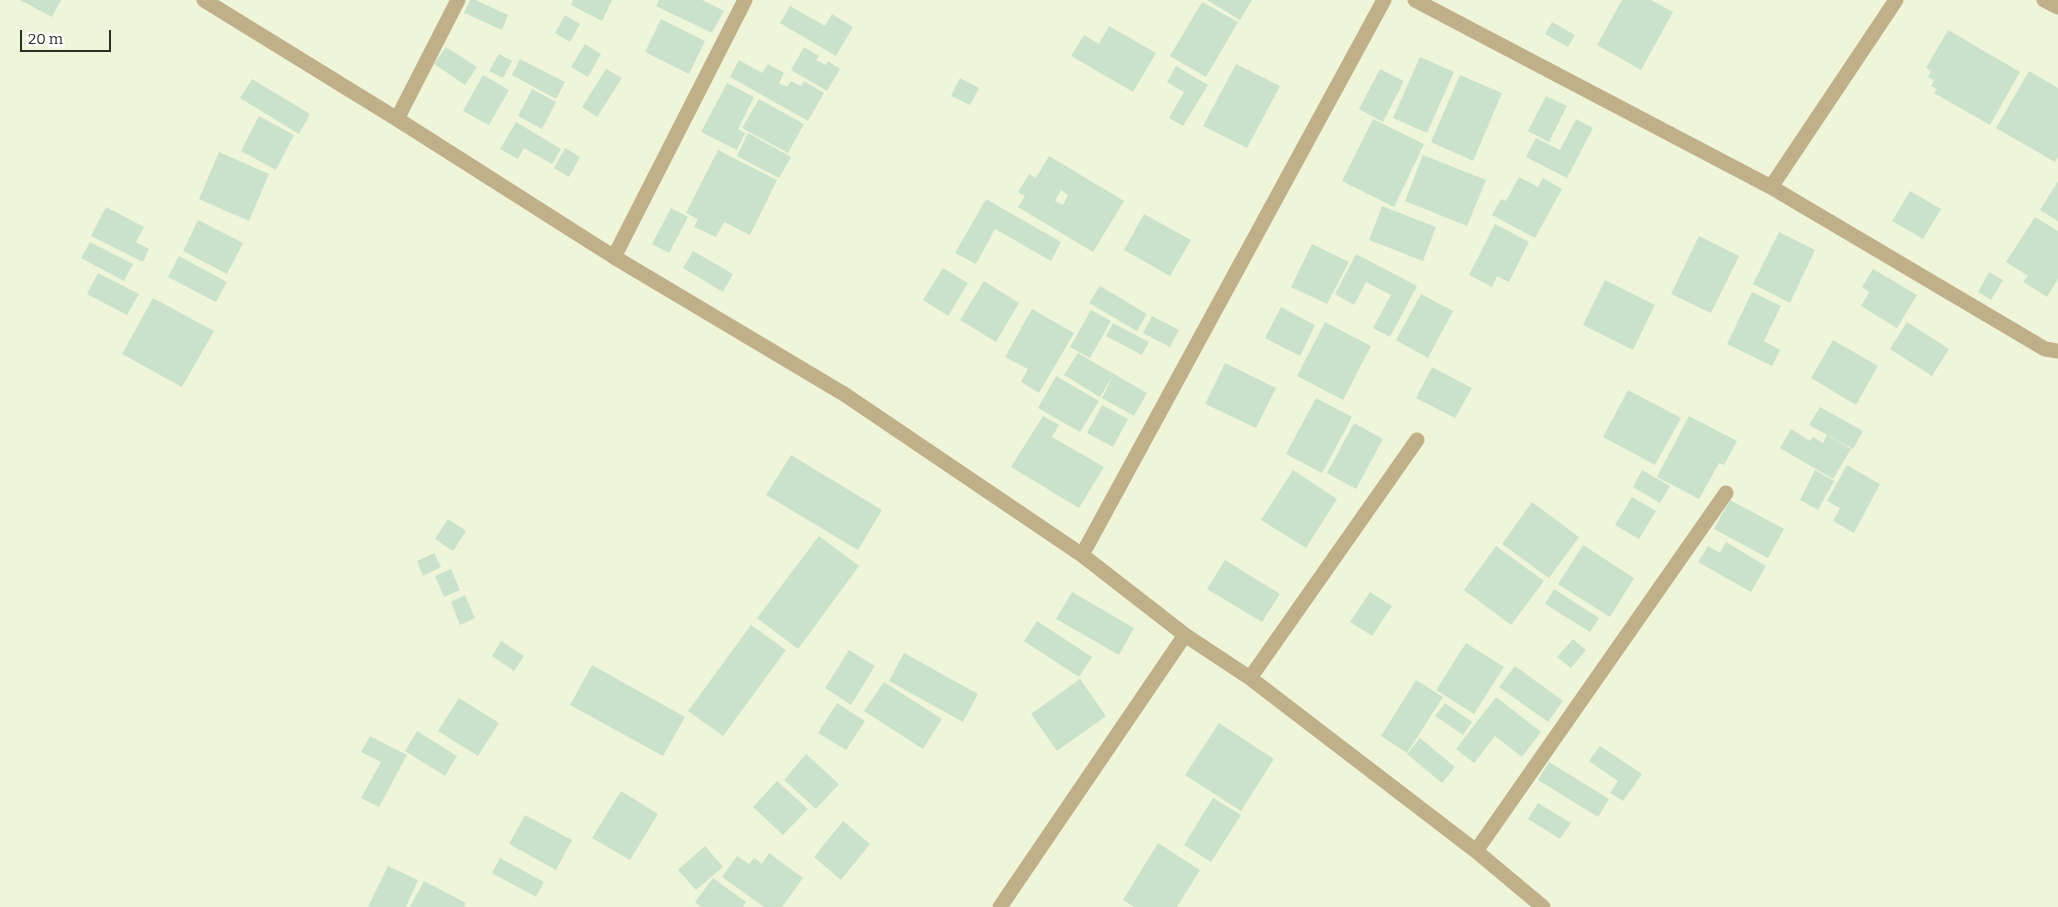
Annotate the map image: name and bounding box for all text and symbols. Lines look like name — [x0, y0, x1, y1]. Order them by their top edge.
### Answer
scale bar — [22, 20, 114, 52]
text: 20 m — [28, 30, 63, 48]

